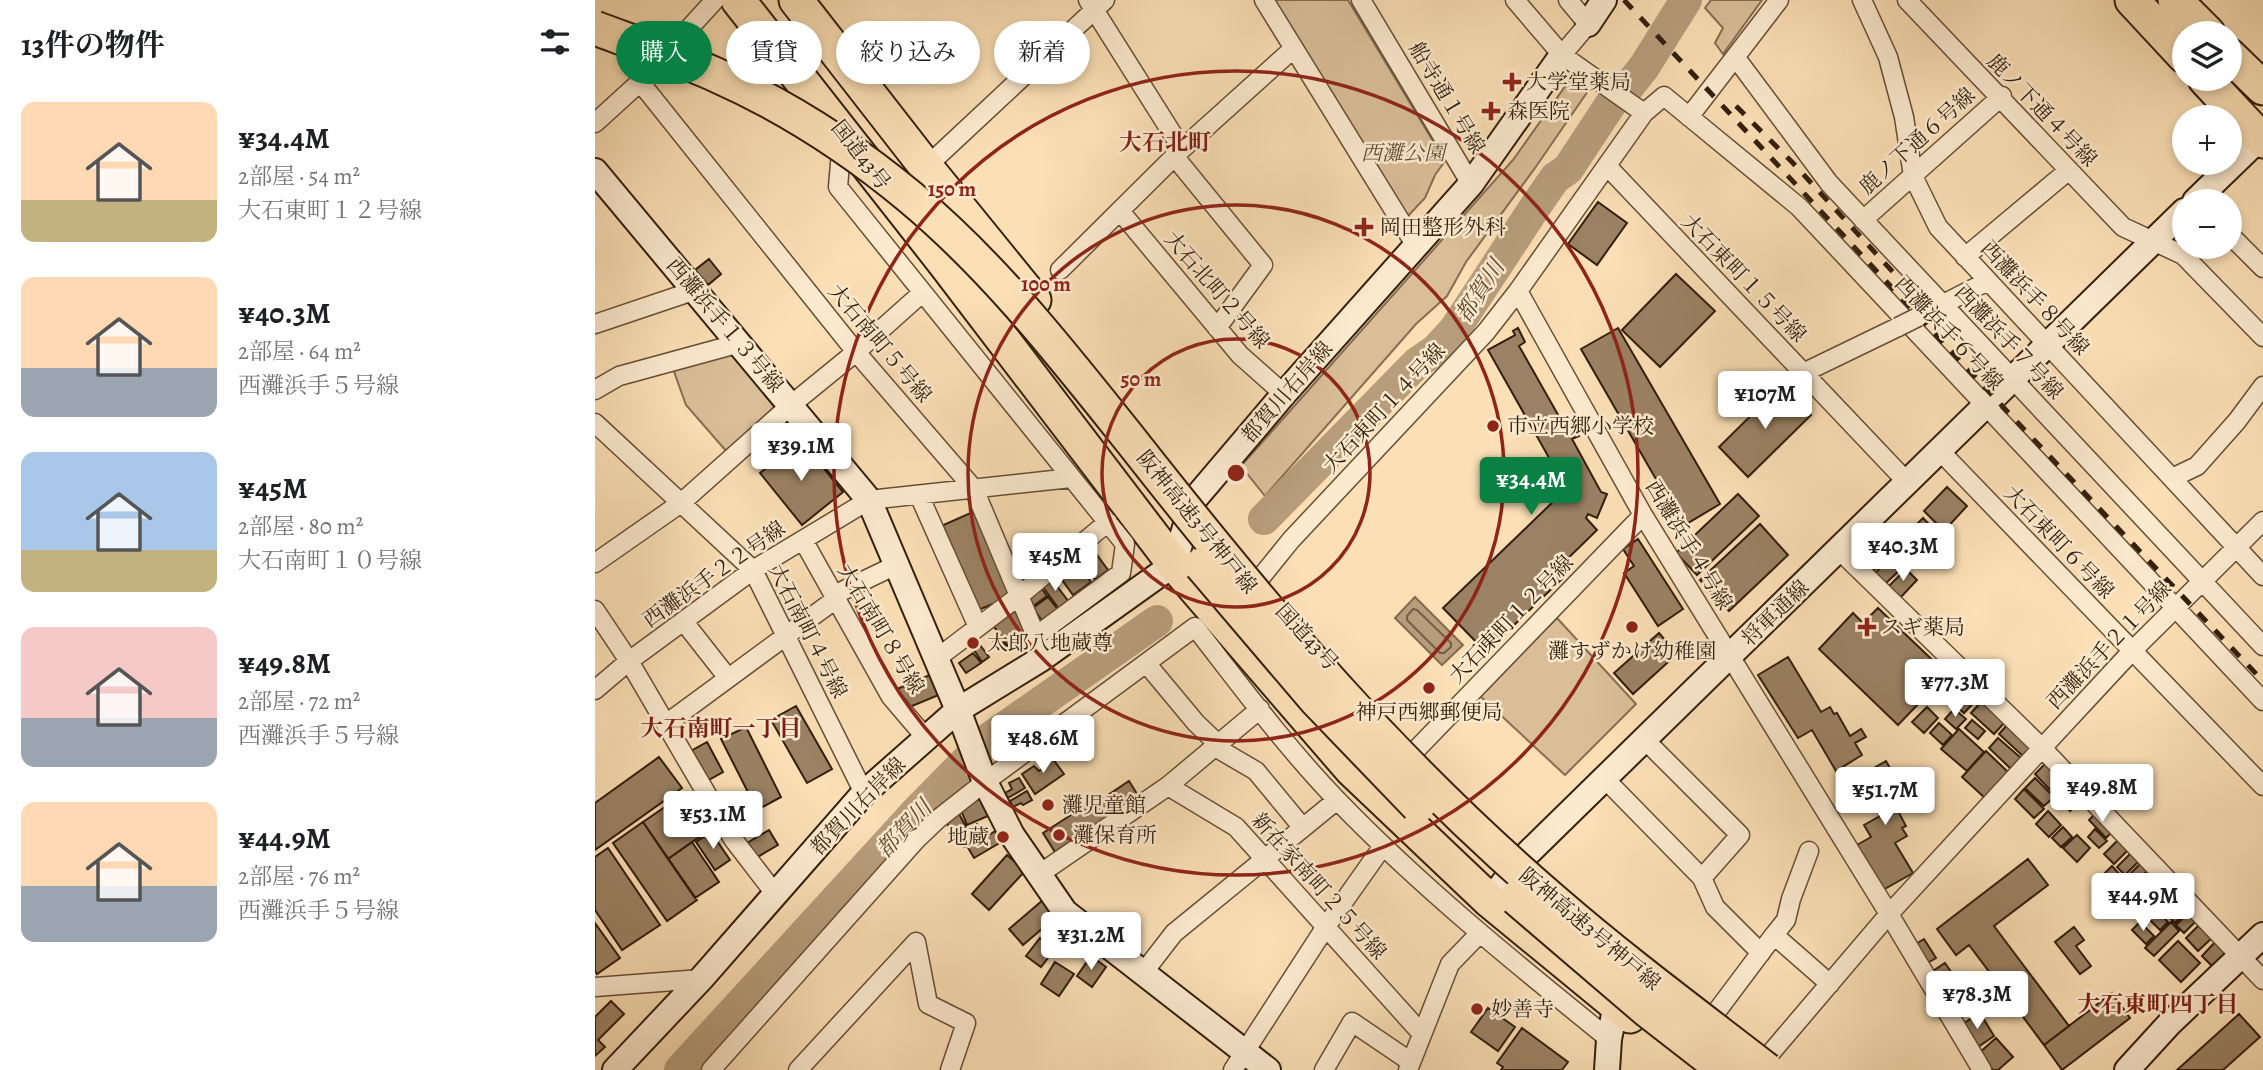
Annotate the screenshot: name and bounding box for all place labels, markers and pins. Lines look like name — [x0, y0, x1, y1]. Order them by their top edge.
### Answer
place label: 大学堂薬局 — [1526, 68, 1631, 96]
marker: 大学堂薬局 — [1504, 74, 1520, 90]
place label: 森医院 — [1507, 97, 1570, 125]
marker: 森医院 — [1481, 101, 1501, 121]
place label: 岡田整形外科 — [1380, 213, 1506, 241]
marker: 岡田整形外科 — [1354, 217, 1374, 237]
pin: ¥107M — [1716, 372, 1814, 431]
place label: 市立西郷小学校 — [1507, 412, 1654, 440]
marker: 市立西郷小学校 — [1485, 418, 1501, 434]
pin: ¥39.1M — [744, 424, 858, 483]
pin: ¥34.4M — [1474, 458, 1588, 517]
centre of rings — [1224, 461, 1248, 485]
pin: ¥40.3M — [1846, 524, 1960, 583]
pin: ¥45M — [1014, 534, 1096, 593]
place label: スギ薬局 — [1881, 613, 1965, 641]
marker: 灘すずかけ幼稚園 — [1624, 619, 1640, 635]
marker: スギ薬局 — [1859, 619, 1875, 635]
place label: 太郎八地蔵尊 — [987, 629, 1113, 657]
marker: 太郎八地蔵尊 — [965, 635, 981, 651]
place label: 灘すずかけ幼稚園 — [1548, 637, 1716, 665]
pin: ¥77.3M — [1898, 660, 2012, 719]
marker: 神戸西郷郵便局 — [1421, 680, 1437, 696]
place label: 神戸西郷郵便局 — [1356, 698, 1503, 726]
pin: ¥48.6M — [986, 716, 1100, 775]
pin: ¥49.8M — [2045, 764, 2159, 824]
pin: ¥51.7M — [1828, 768, 1942, 827]
place label: 灘児童館 — [1062, 791, 1146, 819]
pin: ¥53.1M — [656, 792, 770, 851]
marker: 灘児童館 — [1040, 797, 1056, 813]
place label: 灘保育所 — [1073, 821, 1157, 849]
place label: 地蔵 — [947, 823, 989, 851]
marker: 灘保育所 — [1051, 827, 1067, 843]
marker: 地蔵 — [995, 829, 1011, 845]
pin: ¥44.9M — [2086, 874, 2200, 933]
pin: ¥31.2M — [1034, 912, 1148, 972]
pin: ¥78.3M — [1920, 972, 2034, 1031]
place label: 妙善寺 — [1491, 995, 1554, 1023]
marker: 妙善寺 — [1469, 1001, 1485, 1017]

